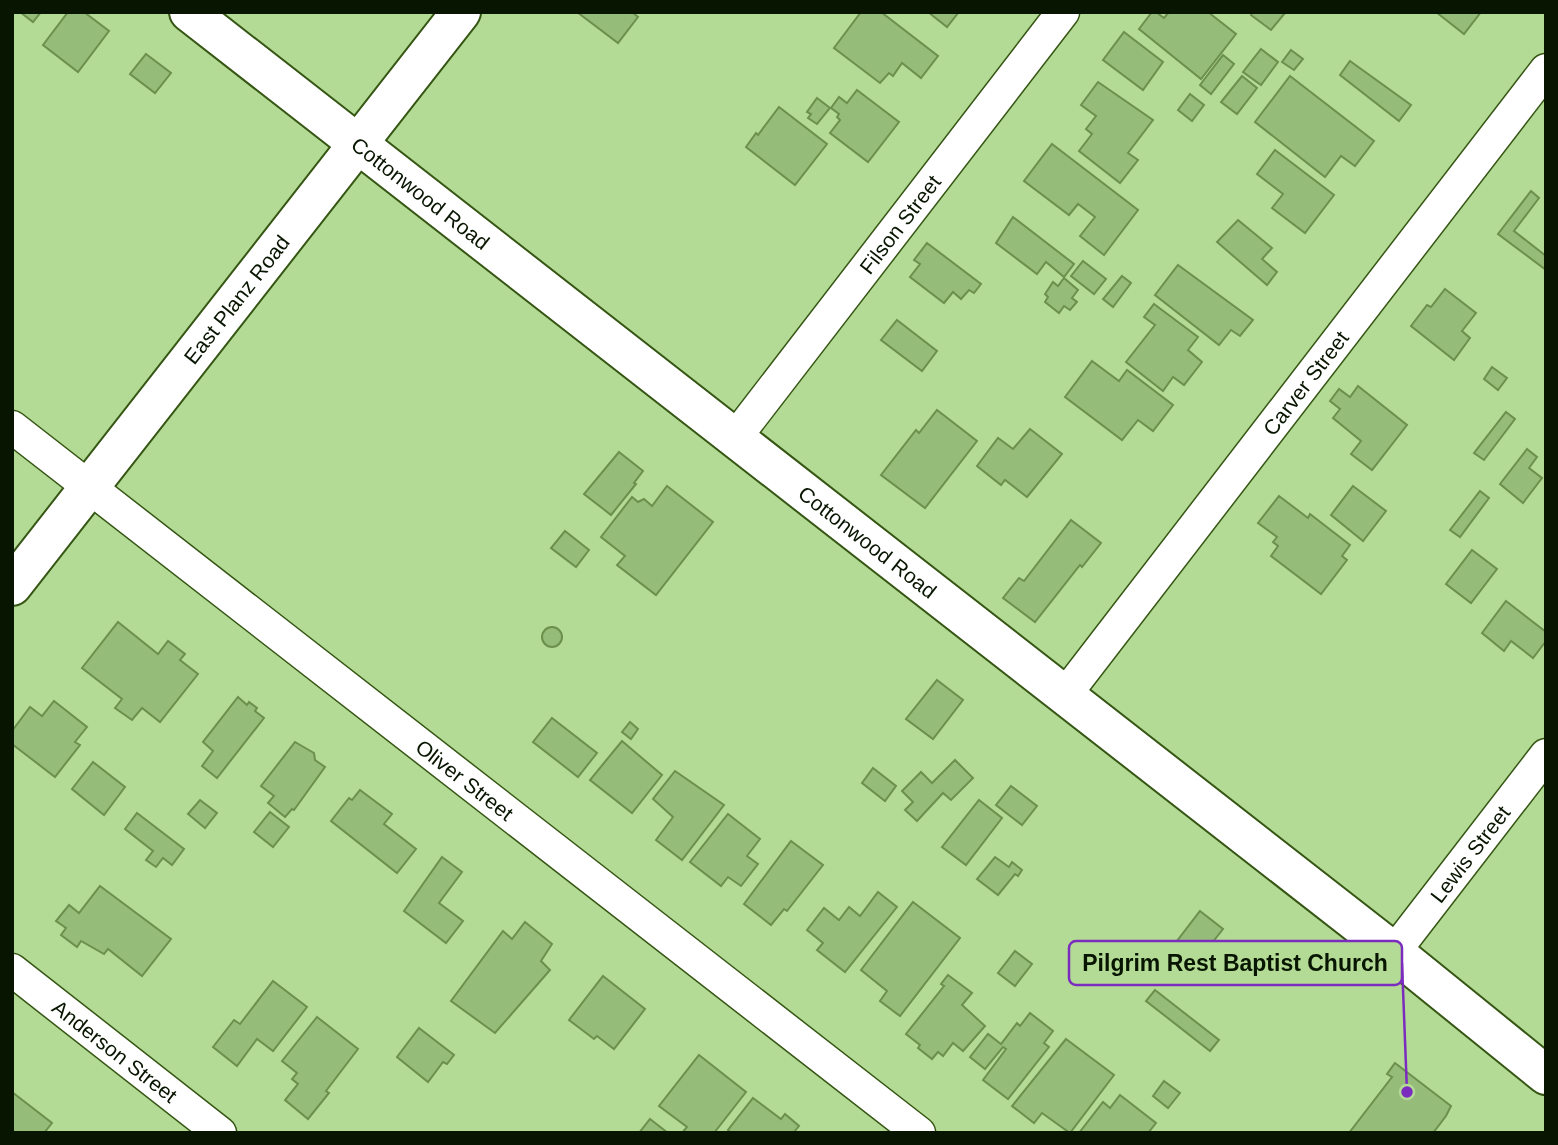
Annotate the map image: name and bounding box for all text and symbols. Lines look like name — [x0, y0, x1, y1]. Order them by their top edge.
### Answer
street label: Cottonwood Road — [347, 132, 494, 254]
street label: Filson Street — [855, 170, 945, 278]
street label: East Planz Road — [179, 231, 294, 368]
street label: Carver Street — [1258, 326, 1353, 439]
street label: Cottonwood Road — [794, 481, 941, 602]
street label: Oliver Street — [412, 735, 518, 825]
street label: Lewis Street — [1425, 801, 1514, 907]
callout: Pilgrim Rest Baptist Church — [1069, 941, 1402, 985]
text: Pilgrim Rest Baptist Church — [1082, 950, 1388, 976]
street label: Anderson Street — [48, 995, 182, 1107]

